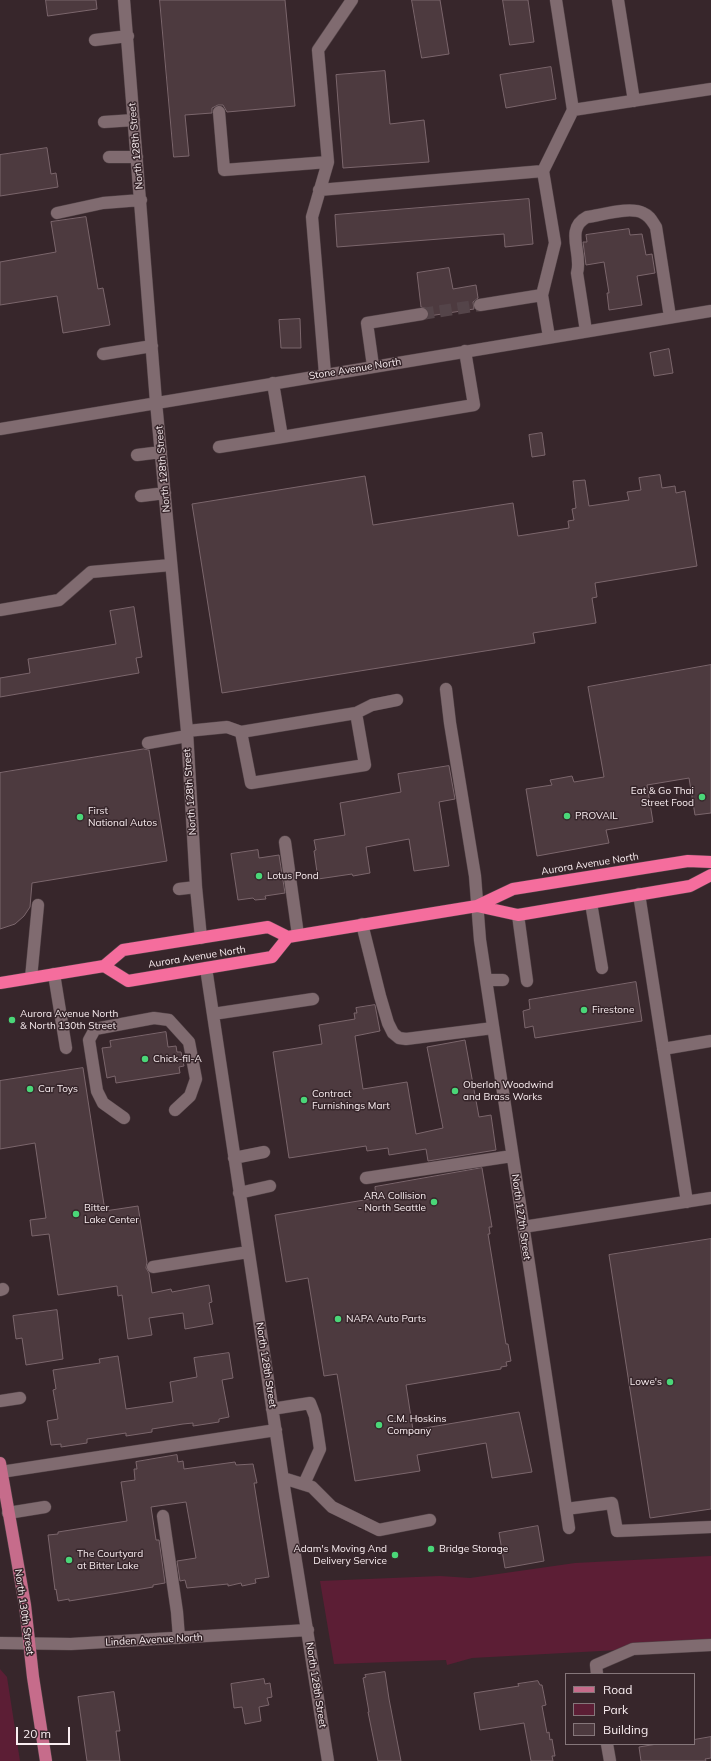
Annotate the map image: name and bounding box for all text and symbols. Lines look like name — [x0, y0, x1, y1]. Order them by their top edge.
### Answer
street label: North 128th Street — [126, 102, 146, 190]
street label: Stone Avenue North — [308, 356, 402, 382]
street label: North 128th Street — [153, 425, 173, 513]
street label: North 128th Street — [181, 748, 199, 836]
place label: Eat & Go Thai Street Food — [631, 785, 694, 808]
marker: Eat & Go Thai Street Food — [697, 792, 707, 802]
place label: First National Autos — [88, 805, 157, 828]
place label: PROVAIL — [575, 810, 618, 822]
marker: PROVAIL — [562, 811, 572, 821]
marker: First National Autos — [75, 812, 85, 822]
street label: Aurora Avenue North — [540, 850, 640, 878]
place label: Lotus Pond — [267, 870, 319, 882]
marker: Lotus Pond — [254, 871, 264, 881]
street label: Aurora Avenue North — [147, 943, 247, 971]
place label: Firestone — [592, 1004, 634, 1016]
marker: Firestone — [579, 1005, 589, 1015]
place label: Aurora Avenue North & North 130th Street — [20, 1008, 118, 1032]
marker: Aurora Avenue North & North 130th Street — [7, 1015, 17, 1025]
place label: Chick-fil-A — [153, 1053, 202, 1065]
marker: Chick-fil-A — [140, 1054, 150, 1064]
place label: Oberloh Woodwind and Brass Works — [463, 1079, 553, 1102]
place label: Car Toys — [38, 1083, 78, 1095]
marker: Car Toys — [25, 1084, 35, 1094]
marker: Oberloh Woodwind and Brass Works — [450, 1086, 460, 1096]
place label: Contract Furnishings Mart — [312, 1088, 390, 1112]
marker: Contract Furnishings Mart — [299, 1095, 309, 1105]
street label: North 127th Street — [509, 1173, 533, 1261]
place label: ARA Collision - North Seattle — [358, 1190, 426, 1214]
marker: ARA Collision - North Seattle — [429, 1197, 439, 1207]
place label: Bitter Lake Center — [84, 1202, 139, 1226]
marker: Bitter Lake Center — [71, 1209, 81, 1219]
place label: NAPA Auto Parts — [346, 1313, 426, 1325]
marker: NAPA Auto Parts — [333, 1314, 343, 1324]
street label: North 128th Street — [253, 1321, 279, 1409]
place label: Lowe's — [630, 1376, 662, 1388]
marker: Lowe's — [665, 1377, 675, 1387]
place label: C.M. Hoskins Company — [387, 1413, 446, 1436]
marker: C.M. Hoskins Company — [374, 1420, 384, 1430]
place label: Adam's Moving And Delivery Service — [294, 1543, 387, 1566]
place label: Bridge Storage — [439, 1543, 508, 1555]
marker: Bridge Storage — [426, 1544, 436, 1554]
place label: The Courtyard at Bitter Lake — [77, 1548, 143, 1572]
marker: Adam's Moving And Delivery Service — [390, 1550, 400, 1560]
marker: The Courtyard at Bitter Lake — [64, 1555, 74, 1565]
street label: North 130th Street — [12, 1568, 36, 1656]
street label: Linden Avenue North — [105, 1631, 203, 1649]
street label: North 128th Street — [303, 1641, 329, 1729]
legend — [565, 1673, 695, 1745]
text: Road — [603, 1682, 632, 1697]
text: Park — [603, 1702, 628, 1717]
scale bar — [18, 1719, 72, 1745]
text: Building — [603, 1722, 648, 1737]
text: 20 m — [23, 1726, 51, 1741]

